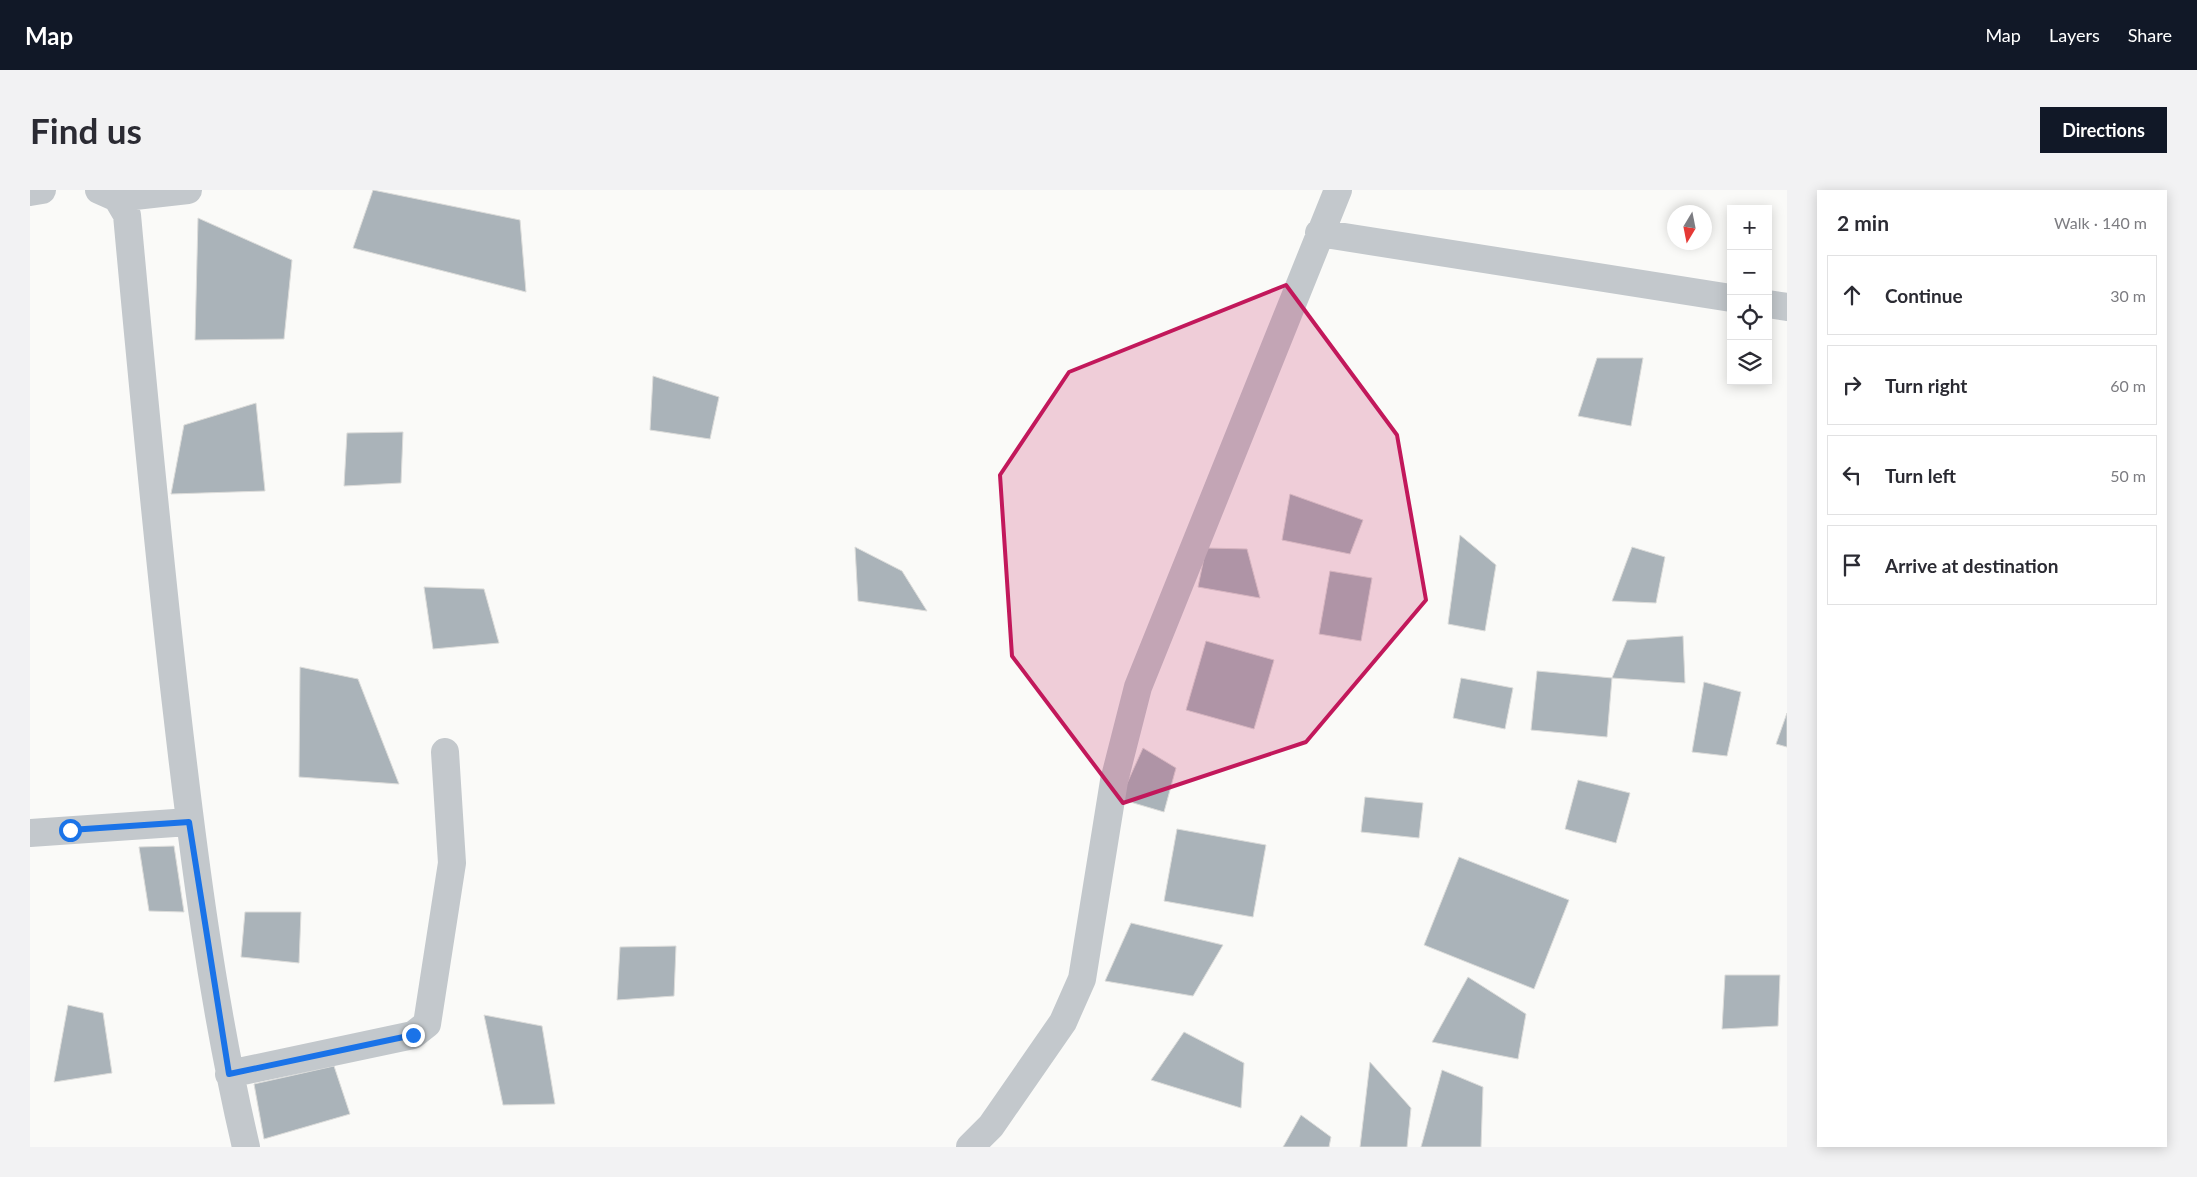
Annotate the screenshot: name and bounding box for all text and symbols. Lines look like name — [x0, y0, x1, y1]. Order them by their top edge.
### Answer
text: Map — [25, 21, 73, 50]
text: Map — [1985, 24, 2021, 46]
text: Layers — [2049, 24, 2100, 46]
text: Share — [2128, 24, 2172, 46]
button: Directions — [2040, 107, 2167, 153]
text: Find us — [30, 109, 142, 151]
north arrow — [1667, 205, 1712, 250]
map controls — [1727, 205, 1772, 385]
button: + — [1727, 205, 1772, 250]
text: 2 min — [1837, 210, 1889, 235]
text: Walk · 140 m — [2054, 213, 2147, 232]
button: − — [1727, 250, 1772, 295]
icon: ahead — [1838, 281, 1866, 309]
text: Continue — [1885, 284, 1963, 307]
text: 30 m — [2110, 286, 2146, 305]
button: locate — [1727, 295, 1772, 340]
button: layers — [1727, 340, 1772, 385]
icon: right — [1838, 371, 1866, 399]
text: Turn right — [1885, 374, 1967, 397]
text: 60 m — [2110, 376, 2146, 395]
icon: left — [1838, 461, 1866, 489]
text: Turn left — [1885, 464, 1956, 487]
text: 50 m — [2110, 466, 2146, 485]
icon: arrive — [1838, 551, 1866, 579]
text: Arrive at destination — [1885, 554, 2058, 577]
route start — [59, 819, 82, 842]
route end — [402, 1024, 425, 1047]

